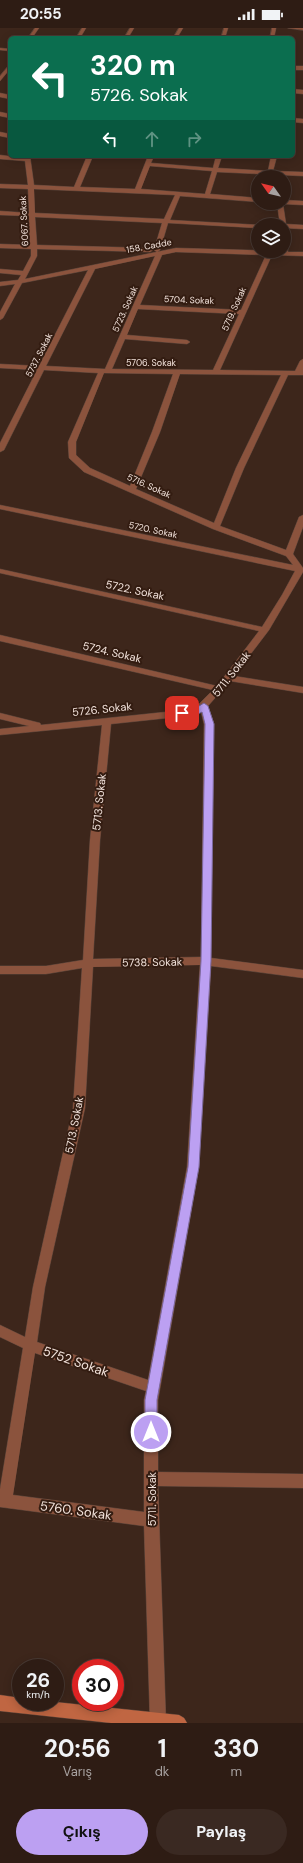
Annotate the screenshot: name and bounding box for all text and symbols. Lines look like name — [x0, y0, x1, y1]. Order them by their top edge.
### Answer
text: 20:55 — [20, 4, 62, 24]
text: 320 m — [90, 47, 176, 84]
icon: left — [24, 52, 76, 104]
text: 5726. Sokak — [90, 83, 188, 107]
icon: left — [99, 128, 121, 150]
icon: ahead — [141, 128, 163, 150]
icon: right — [183, 128, 205, 150]
north arrow — [251, 170, 291, 210]
map controls — [251, 170, 291, 258]
street label: 6067. Sokak — [17, 195, 31, 246]
button: layers — [251, 218, 291, 258]
street label: 158. Cadde — [125, 236, 173, 256]
street label: 5723. Sokak — [110, 284, 141, 334]
street label: 5719. Sokak — [219, 285, 249, 333]
street label: 5704. Sokak — [164, 293, 215, 307]
street label: 5737. Sokak — [23, 330, 55, 379]
street label: 5706. Sokak — [126, 357, 177, 369]
street label: 5716. Sokak — [125, 471, 173, 501]
street label: 5720. Sokak — [128, 519, 179, 541]
street label: 5722. Sokak — [104, 577, 166, 603]
street label: 5724. Sokak — [81, 638, 143, 666]
street label: 5711. Sokak — [209, 648, 254, 700]
pin — [165, 696, 199, 730]
street label: 5726. Sokak — [71, 699, 133, 719]
icon: arrive — [171, 702, 193, 724]
street label: 5713. Sokak — [89, 772, 109, 831]
street label: 5738. Sokak — [122, 954, 183, 970]
street label: 5713. Sokak — [62, 1095, 86, 1155]
street label: 5752 Sokak — [41, 1342, 111, 1381]
position arrow — [130, 1411, 172, 1453]
street label: 5711. Sokak — [145, 1471, 159, 1526]
street label: 5760. Sokak — [39, 1497, 113, 1524]
speed limit sign: 30 — [72, 1659, 124, 1711]
text: 26 — [26, 1667, 50, 1693]
text: km/h — [26, 1688, 50, 1701]
text: 20:56 — [44, 1733, 111, 1764]
text: 1 — [158, 1733, 166, 1764]
text: 330 — [213, 1733, 259, 1764]
text: Varış — [63, 1763, 92, 1780]
text: dk — [155, 1763, 169, 1780]
text: m — [230, 1763, 242, 1780]
button: Çıkış — [16, 1809, 148, 1855]
button: Paylaş — [156, 1809, 287, 1855]

